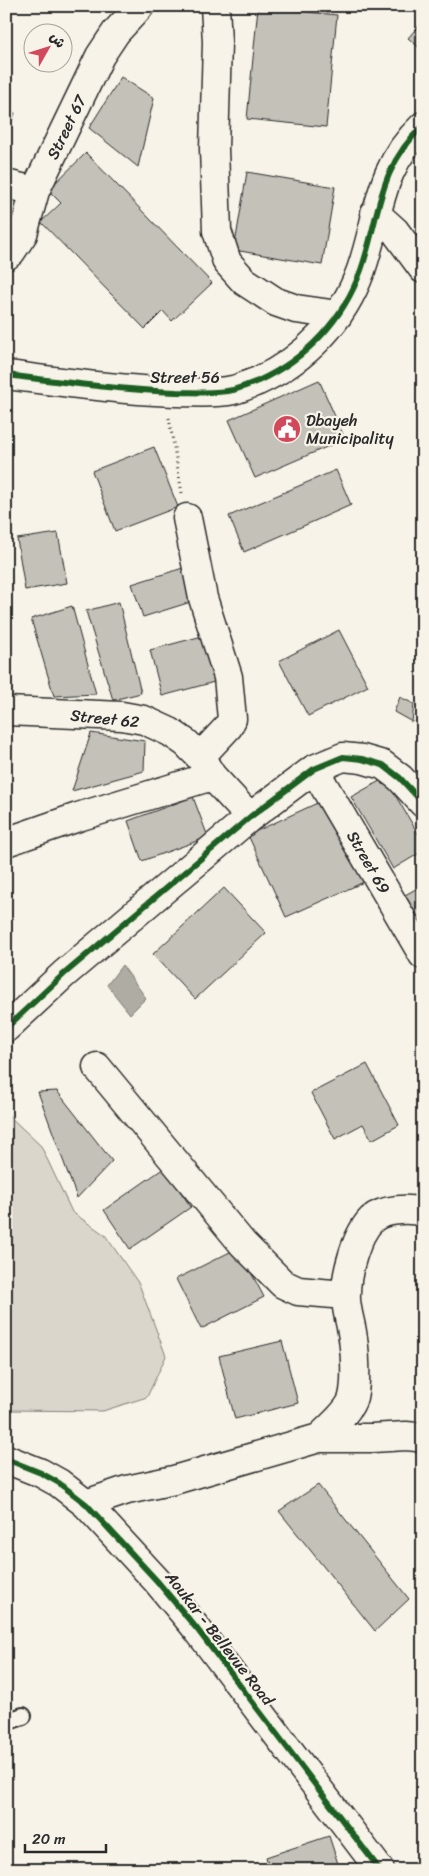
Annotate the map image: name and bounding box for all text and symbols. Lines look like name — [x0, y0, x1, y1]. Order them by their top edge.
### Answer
north arrow — [22, 22, 72, 72]
text: ش — [43, 26, 72, 54]
street label: Street 67 — [38, 89, 95, 165]
street label: Street 56 — [150, 363, 220, 392]
place label: Dbayeh Municipality — [306, 406, 395, 453]
public building icon: Dbayeh Municipality — [272, 414, 302, 444]
street label: Street 62 — [69, 700, 141, 737]
street label: Street 69 — [339, 825, 399, 900]
street label: Aoukar - Bellevue Road — [157, 1564, 283, 1713]
scale bar — [25, 1821, 106, 1853]
text: 20 m — [32, 1826, 66, 1852]

